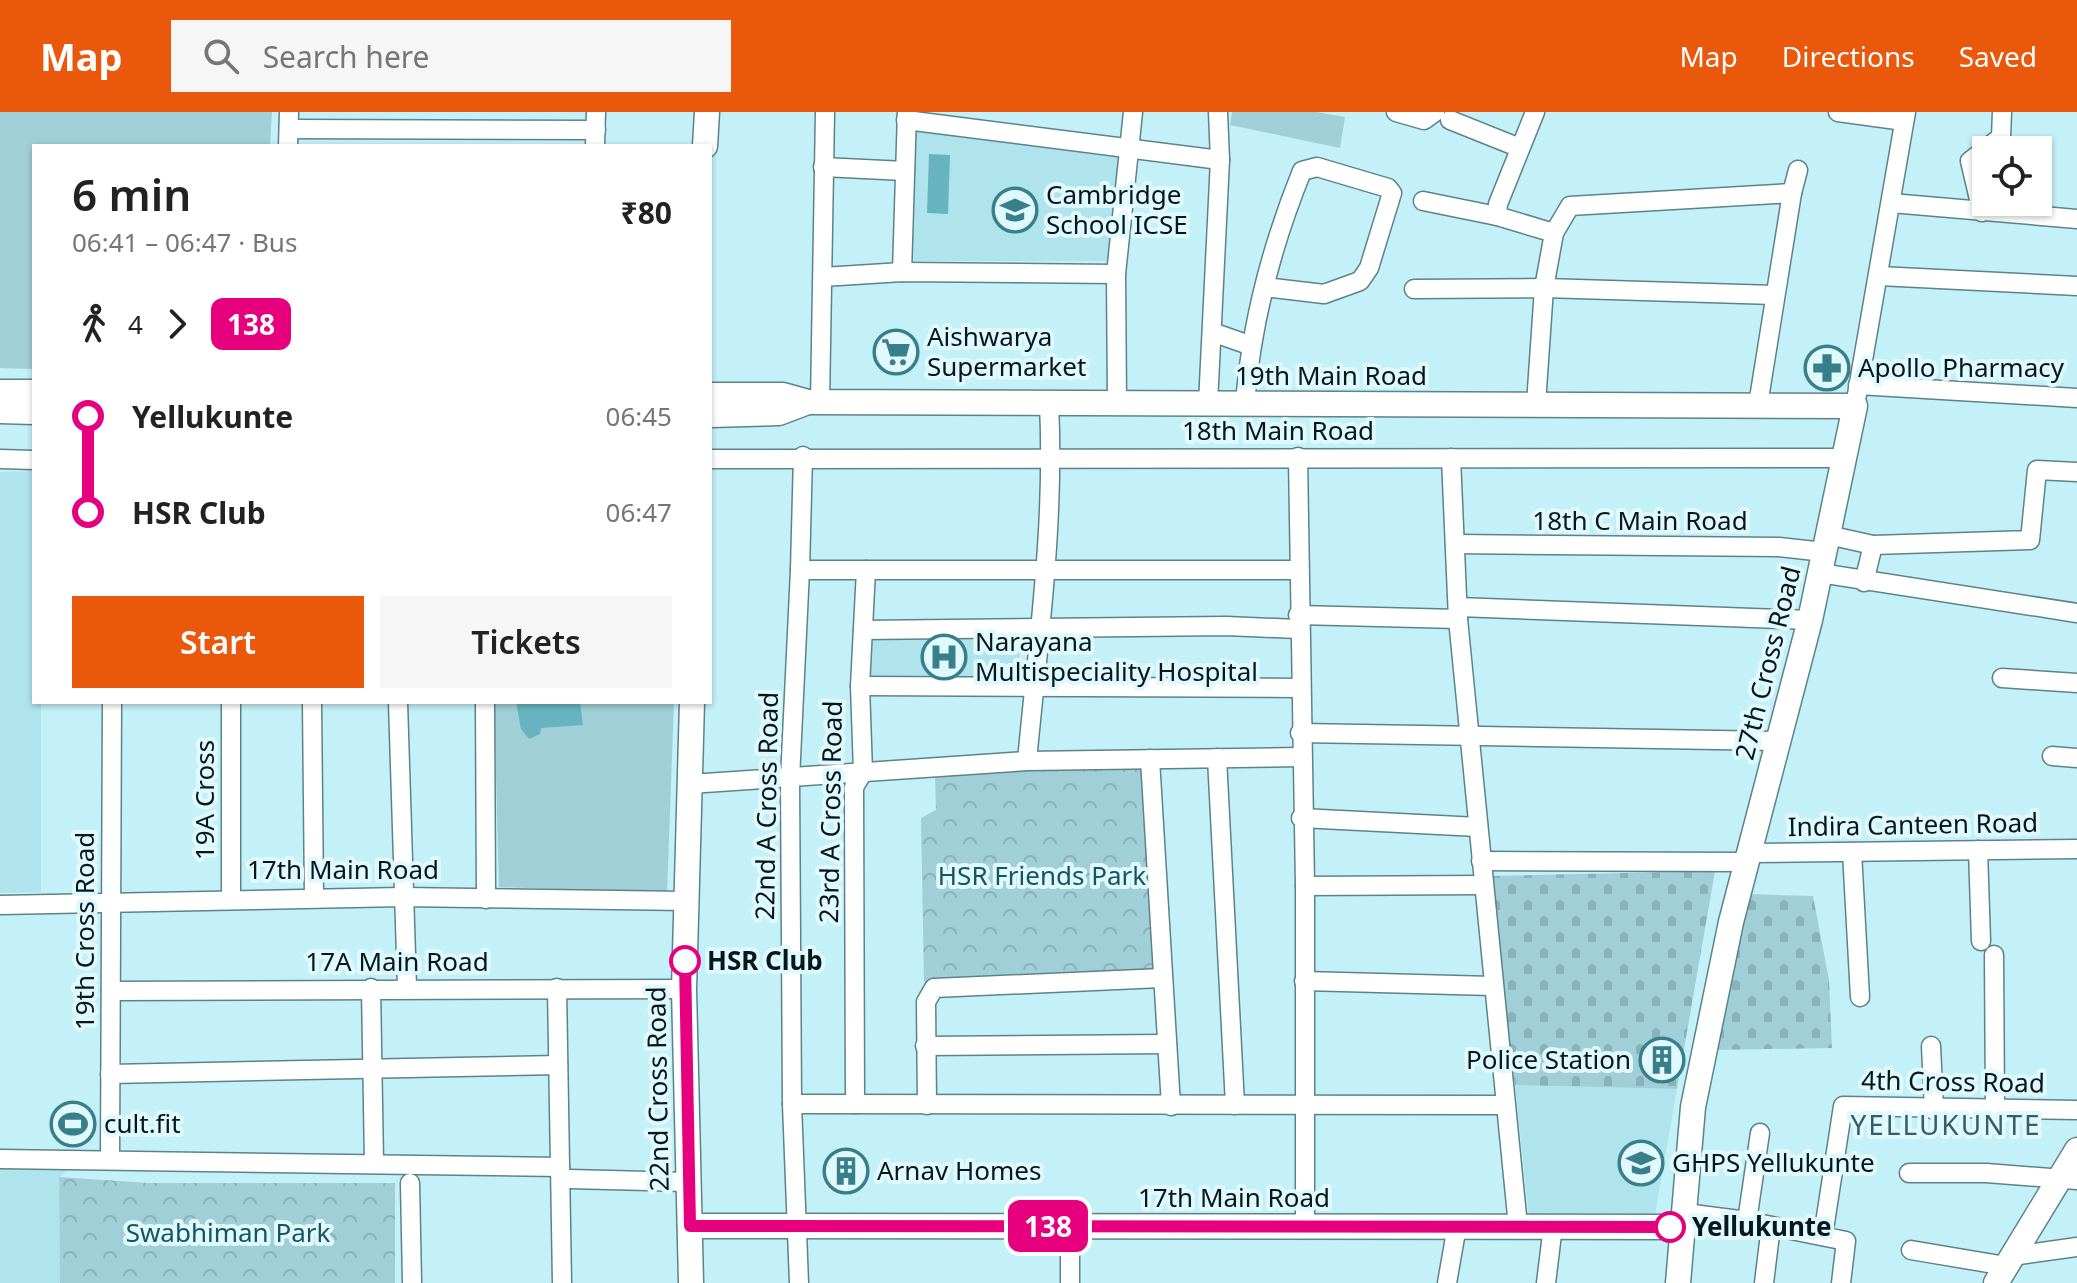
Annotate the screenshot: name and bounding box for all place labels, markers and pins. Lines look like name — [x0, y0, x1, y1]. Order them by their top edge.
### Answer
place label: Cambridge School ICSE — [1046, 176, 1188, 242]
school or university icon: Cambridge School ICSE — [991, 186, 1039, 234]
place label: Aishwarya Supermarket — [927, 318, 1086, 384]
supermarket icon: Aishwarya Supermarket — [872, 328, 920, 376]
pharmacy icon: Apollo Pharmacy — [1803, 344, 1851, 392]
place label: Apollo Pharmacy — [1858, 349, 2065, 385]
place label: Narayana Multispeciality Hospital — [975, 623, 1258, 689]
hospital icon: Narayana Multispeciality Hospital — [920, 633, 968, 681]
place label: HSR Club — [707, 942, 823, 978]
marker: HSR Club — [670, 946, 700, 976]
building icon: Police Station — [1638, 1036, 1686, 1084]
place label: Police Station — [1466, 1041, 1631, 1077]
sports icon: cult.fit — [49, 1100, 97, 1148]
place label: cult.fit — [104, 1105, 181, 1141]
school or university icon: GHPS Yellukunte — [1617, 1139, 1665, 1187]
place label: GHPS Yellukunte — [1672, 1144, 1875, 1180]
building icon: Arnav Homes — [822, 1147, 870, 1195]
place label: Arnav Homes — [877, 1152, 1041, 1188]
place label: Yellukunte — [1692, 1208, 1832, 1244]
marker: Yellukunte — [1655, 1212, 1685, 1242]

